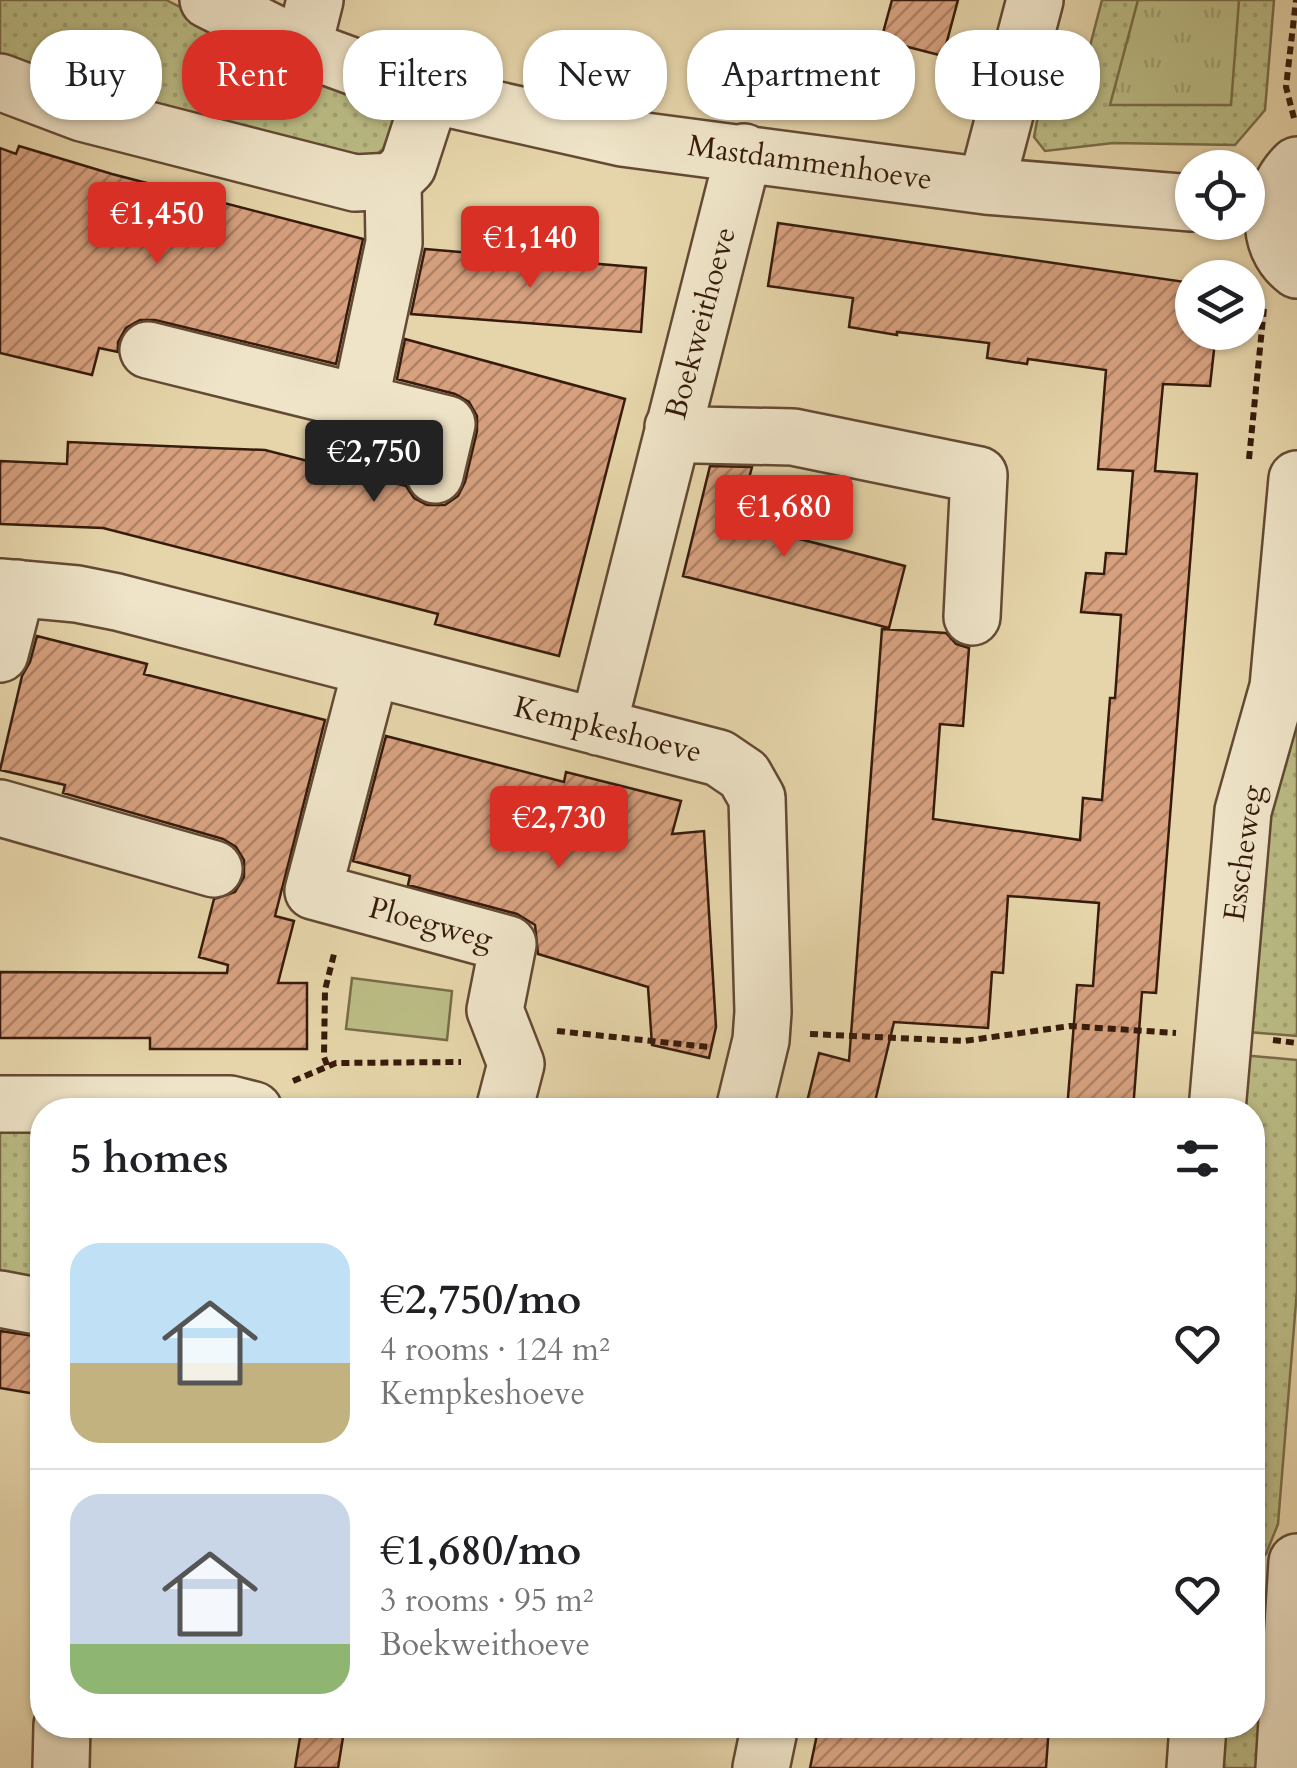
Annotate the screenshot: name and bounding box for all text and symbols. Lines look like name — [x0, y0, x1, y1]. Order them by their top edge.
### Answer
chip: Buy — [30, 30, 162, 120]
chip: Rent — [182, 30, 323, 120]
chip: Filters — [343, 30, 503, 120]
chip: New — [523, 30, 667, 120]
chip: Apartment — [687, 30, 915, 120]
chip: House — [935, 30, 1100, 120]
street label: Mastdammenhoeve — [685, 125, 935, 200]
map controls — [1175, 150, 1265, 350]
button: locate — [1175, 150, 1265, 240]
pin: €1,450 — [76, 182, 238, 267]
text: €1,450 — [110, 192, 204, 236]
pin: €1,140 — [449, 206, 611, 291]
text: €1,140 — [483, 216, 577, 260]
street label: Boekweithoeve — [655, 223, 746, 424]
button: layers — [1175, 260, 1265, 350]
pin: €2,750 — [293, 420, 455, 505]
text: €2,750 — [327, 430, 421, 474]
pin: €1,680 — [703, 475, 865, 560]
text: €1,680 — [737, 485, 831, 529]
street label: Kempkeshoeve — [510, 686, 706, 773]
street label: Esscheweg — [1214, 782, 1273, 924]
pin: €2,730 — [478, 786, 640, 871]
text: €2,730 — [512, 796, 606, 840]
street label: Ploegweg — [364, 887, 497, 960]
text: 5 homes — [70, 1130, 228, 1187]
icon: filters — [1170, 1131, 1225, 1186]
text: €2,750/mo — [380, 1271, 581, 1328]
icon: home — [150, 1283, 270, 1403]
icon: heart — [1170, 1316, 1225, 1371]
text: 4 rooms · 124 m² — [380, 1328, 610, 1372]
text: Kempkeshoeve — [380, 1372, 585, 1416]
text: €1,680/mo — [380, 1522, 581, 1579]
icon: home — [150, 1534, 270, 1654]
icon: heart — [1170, 1567, 1225, 1622]
text: 3 rooms · 95 m² — [380, 1579, 593, 1623]
text: Boekweithoeve — [380, 1623, 590, 1667]

